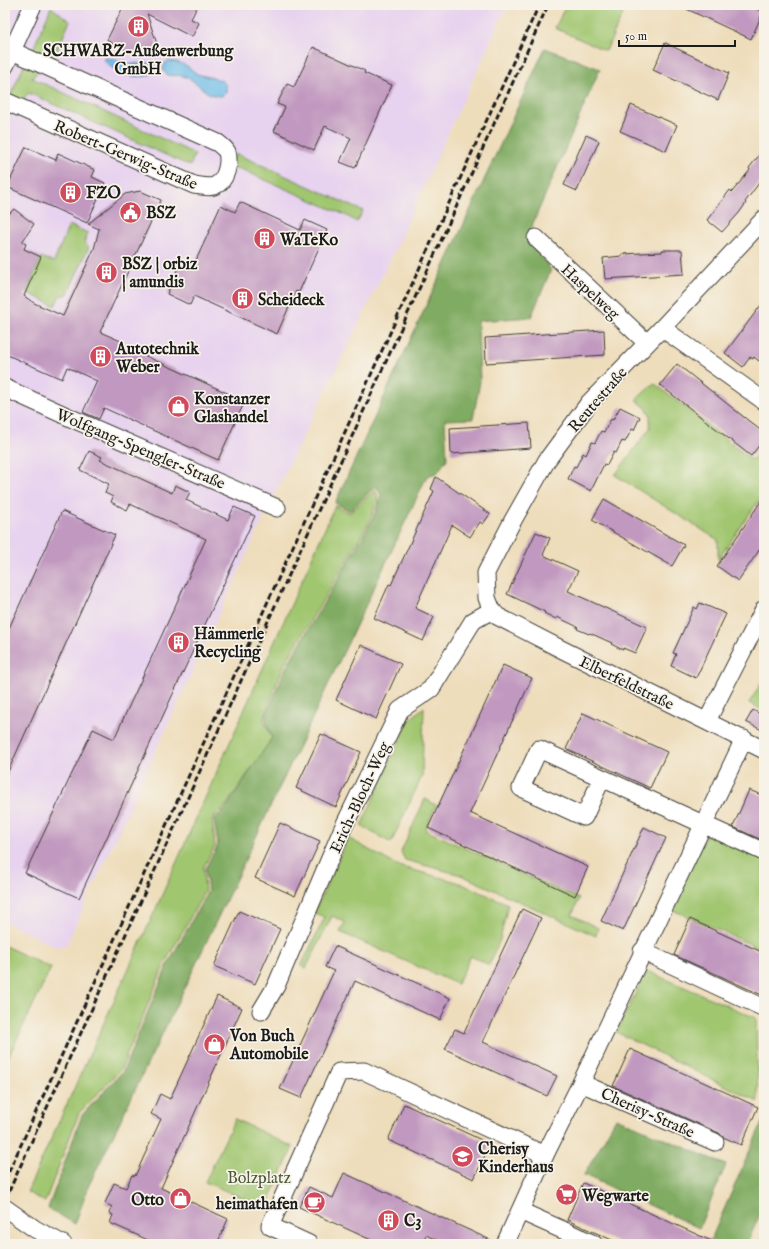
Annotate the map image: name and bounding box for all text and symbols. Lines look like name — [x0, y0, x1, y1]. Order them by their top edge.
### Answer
building icon: SCHWARZ-Außenwerbung GmbH — [125, 14, 151, 40]
scale bar — [619, 22, 735, 48]
text: 50 m — [625, 29, 647, 44]
place label: SCHWARZ-Außenwerbung GmbH — [43, 42, 234, 80]
street label: Robert-Gerwig-Straße — [50, 116, 200, 195]
building icon: FZO — [58, 179, 84, 205]
place label: FZO — [86, 184, 121, 204]
public building icon: BSZ — [117, 199, 143, 225]
place label: BSZ — [146, 204, 177, 224]
building icon: WaTeKo — [251, 226, 277, 252]
place label: WaTeKo — [279, 231, 338, 251]
place label: BSZ | orbiz | amundis — [122, 255, 198, 293]
building icon: BSZ | orbiz | amundis — [93, 259, 119, 285]
street label: Haspelweg — [556, 260, 623, 325]
building icon: Scheideck — [230, 286, 256, 312]
place label: Scheideck — [258, 291, 325, 311]
place label: Autotechnik Weber — [115, 340, 199, 378]
building icon: Autotechnik Weber — [87, 344, 113, 370]
street label: Reutestraße — [565, 364, 632, 437]
place label: Konstanzer Glashandel — [194, 390, 270, 428]
shop icon: Konstanzer Glashandel — [165, 394, 191, 420]
street label: Wolfgang-Spengler-Straße — [53, 405, 228, 495]
place label: Hämmerle Recycling — [194, 625, 265, 663]
building icon: Hämmerle Recycling — [165, 629, 191, 655]
street label: Elberfeldstraße — [576, 652, 677, 715]
street label: Erich-Bloch-Weg — [326, 739, 396, 857]
place label: Von Buch Automobile — [229, 1027, 309, 1065]
shop icon: Von Buch Automobile — [201, 1031, 227, 1057]
street label: Cherisy-Straße — [597, 1084, 697, 1143]
place label: Cherisy Kinderhaus — [478, 1140, 554, 1178]
school or university icon: Cherisy Kinderhaus — [450, 1144, 476, 1170]
park label: Bolzplatz — [227, 1169, 291, 1189]
supermarket icon: Wegwarte — [553, 1182, 579, 1208]
shop icon: Otto — [167, 1186, 193, 1212]
place label: Wegwarte — [581, 1187, 649, 1207]
cafe icon: heimathafen — [301, 1190, 327, 1216]
place label: Otto — [131, 1191, 164, 1211]
place label: heimathafen — [215, 1195, 298, 1215]
building icon: C3 — [375, 1207, 401, 1233]
place label: C3 — [404, 1212, 421, 1232]

